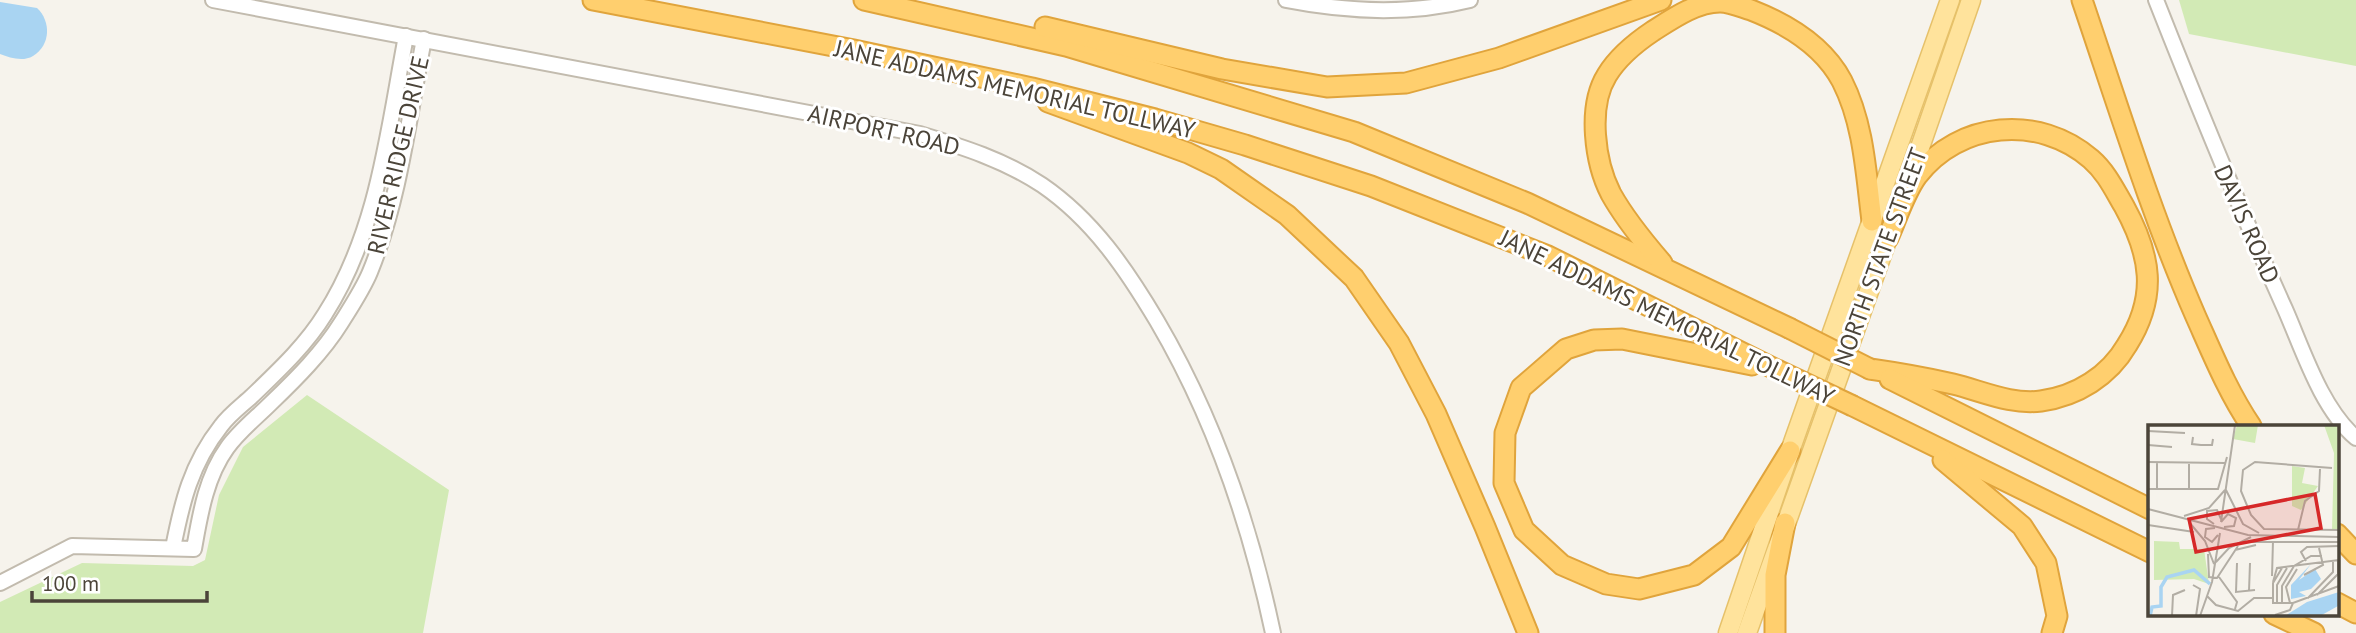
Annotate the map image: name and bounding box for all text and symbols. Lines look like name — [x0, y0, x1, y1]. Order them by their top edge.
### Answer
street label: JANE ADDAMS MEMORIAL TOLLWAY — [831, 32, 1199, 146]
street label: RIVER RIDGE DRIVE — [360, 53, 436, 257]
street label: AIRPORT ROAD — [805, 97, 963, 163]
street label: NORTH STATE STREET — [1826, 144, 1934, 370]
street label: DAVIS ROAD — [2207, 160, 2287, 288]
street label: JANE ADDAMS MEMORIAL TOLLWAY — [1494, 222, 1840, 412]
inset map — [2148, 425, 2338, 616]
scale bar — [32, 560, 206, 604]
text: 100 m — [42, 570, 99, 597]

